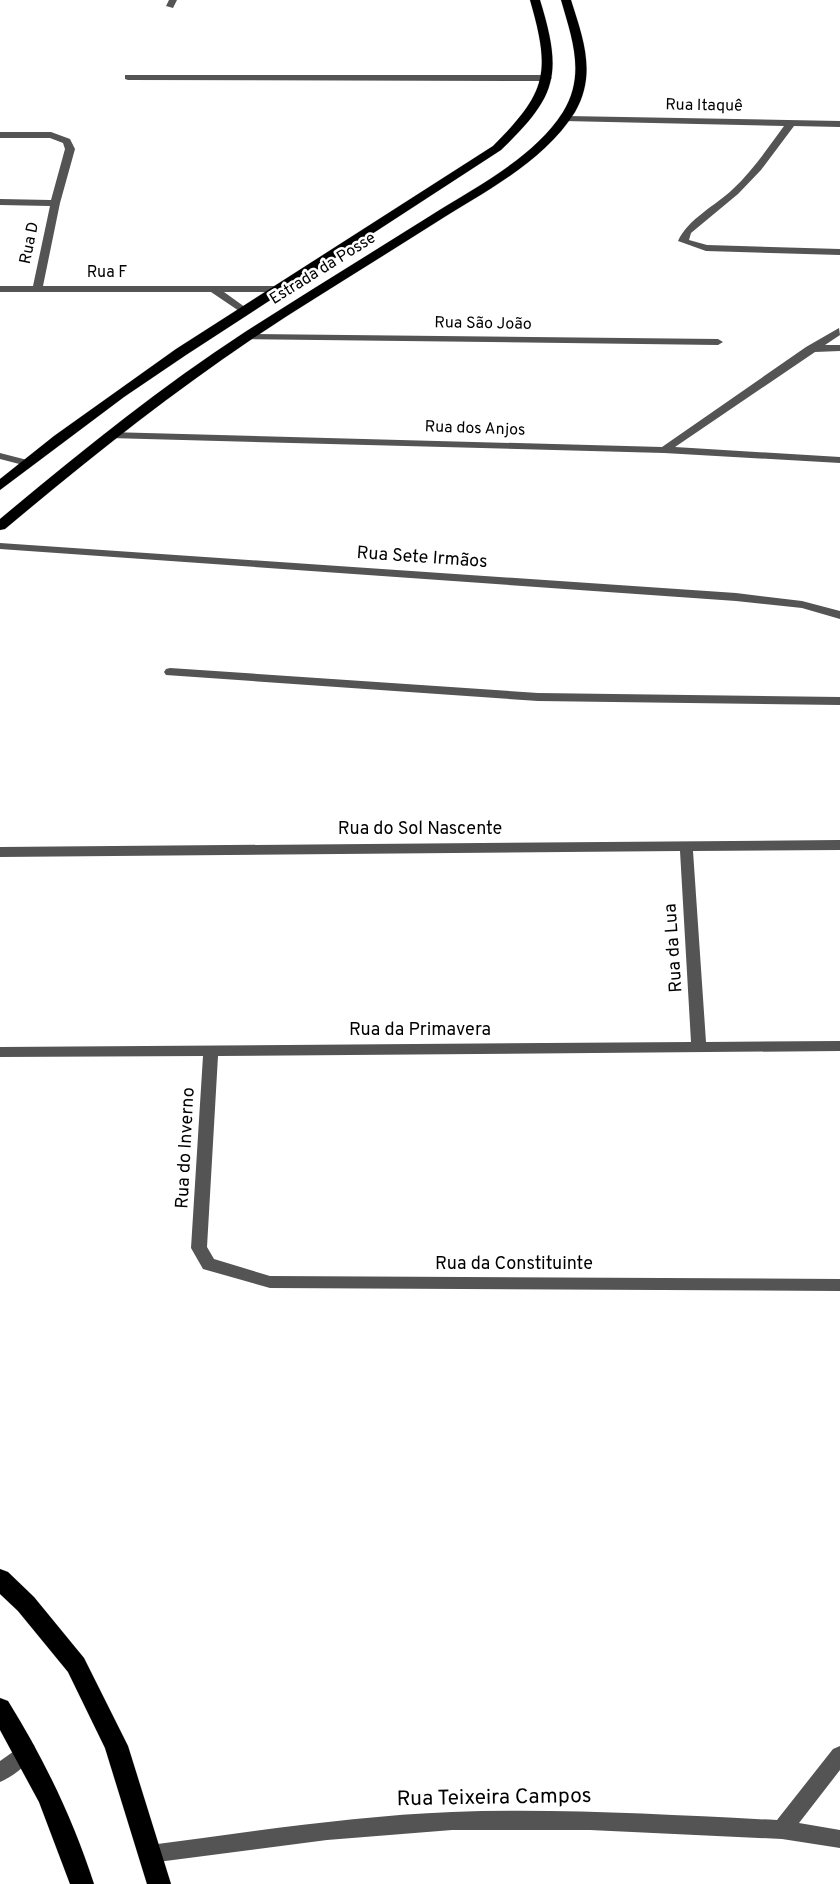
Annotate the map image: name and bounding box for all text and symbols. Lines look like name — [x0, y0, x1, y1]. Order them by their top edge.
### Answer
street label: Rua Itaquê — [665, 95, 743, 117]
street label: Rua D — [16, 220, 44, 266]
street label: Estrada da Posse — [266, 228, 380, 310]
street label: Rua F — [87, 263, 127, 283]
street label: Rua São João — [434, 313, 532, 335]
street label: Rua dos Anjos — [424, 417, 526, 441]
street label: Rua Sete Irmãos — [356, 542, 488, 574]
street label: Rua do Sol Nascente — [338, 818, 502, 841]
street label: Rua da Lua — [659, 903, 689, 993]
street label: Rua da Primavera — [349, 1019, 491, 1042]
street label: Rua do Inverno — [171, 1087, 201, 1209]
street label: Rua da Constituinte — [435, 1253, 593, 1276]
street label: Rua Teixeira Campos — [396, 1783, 592, 1813]

